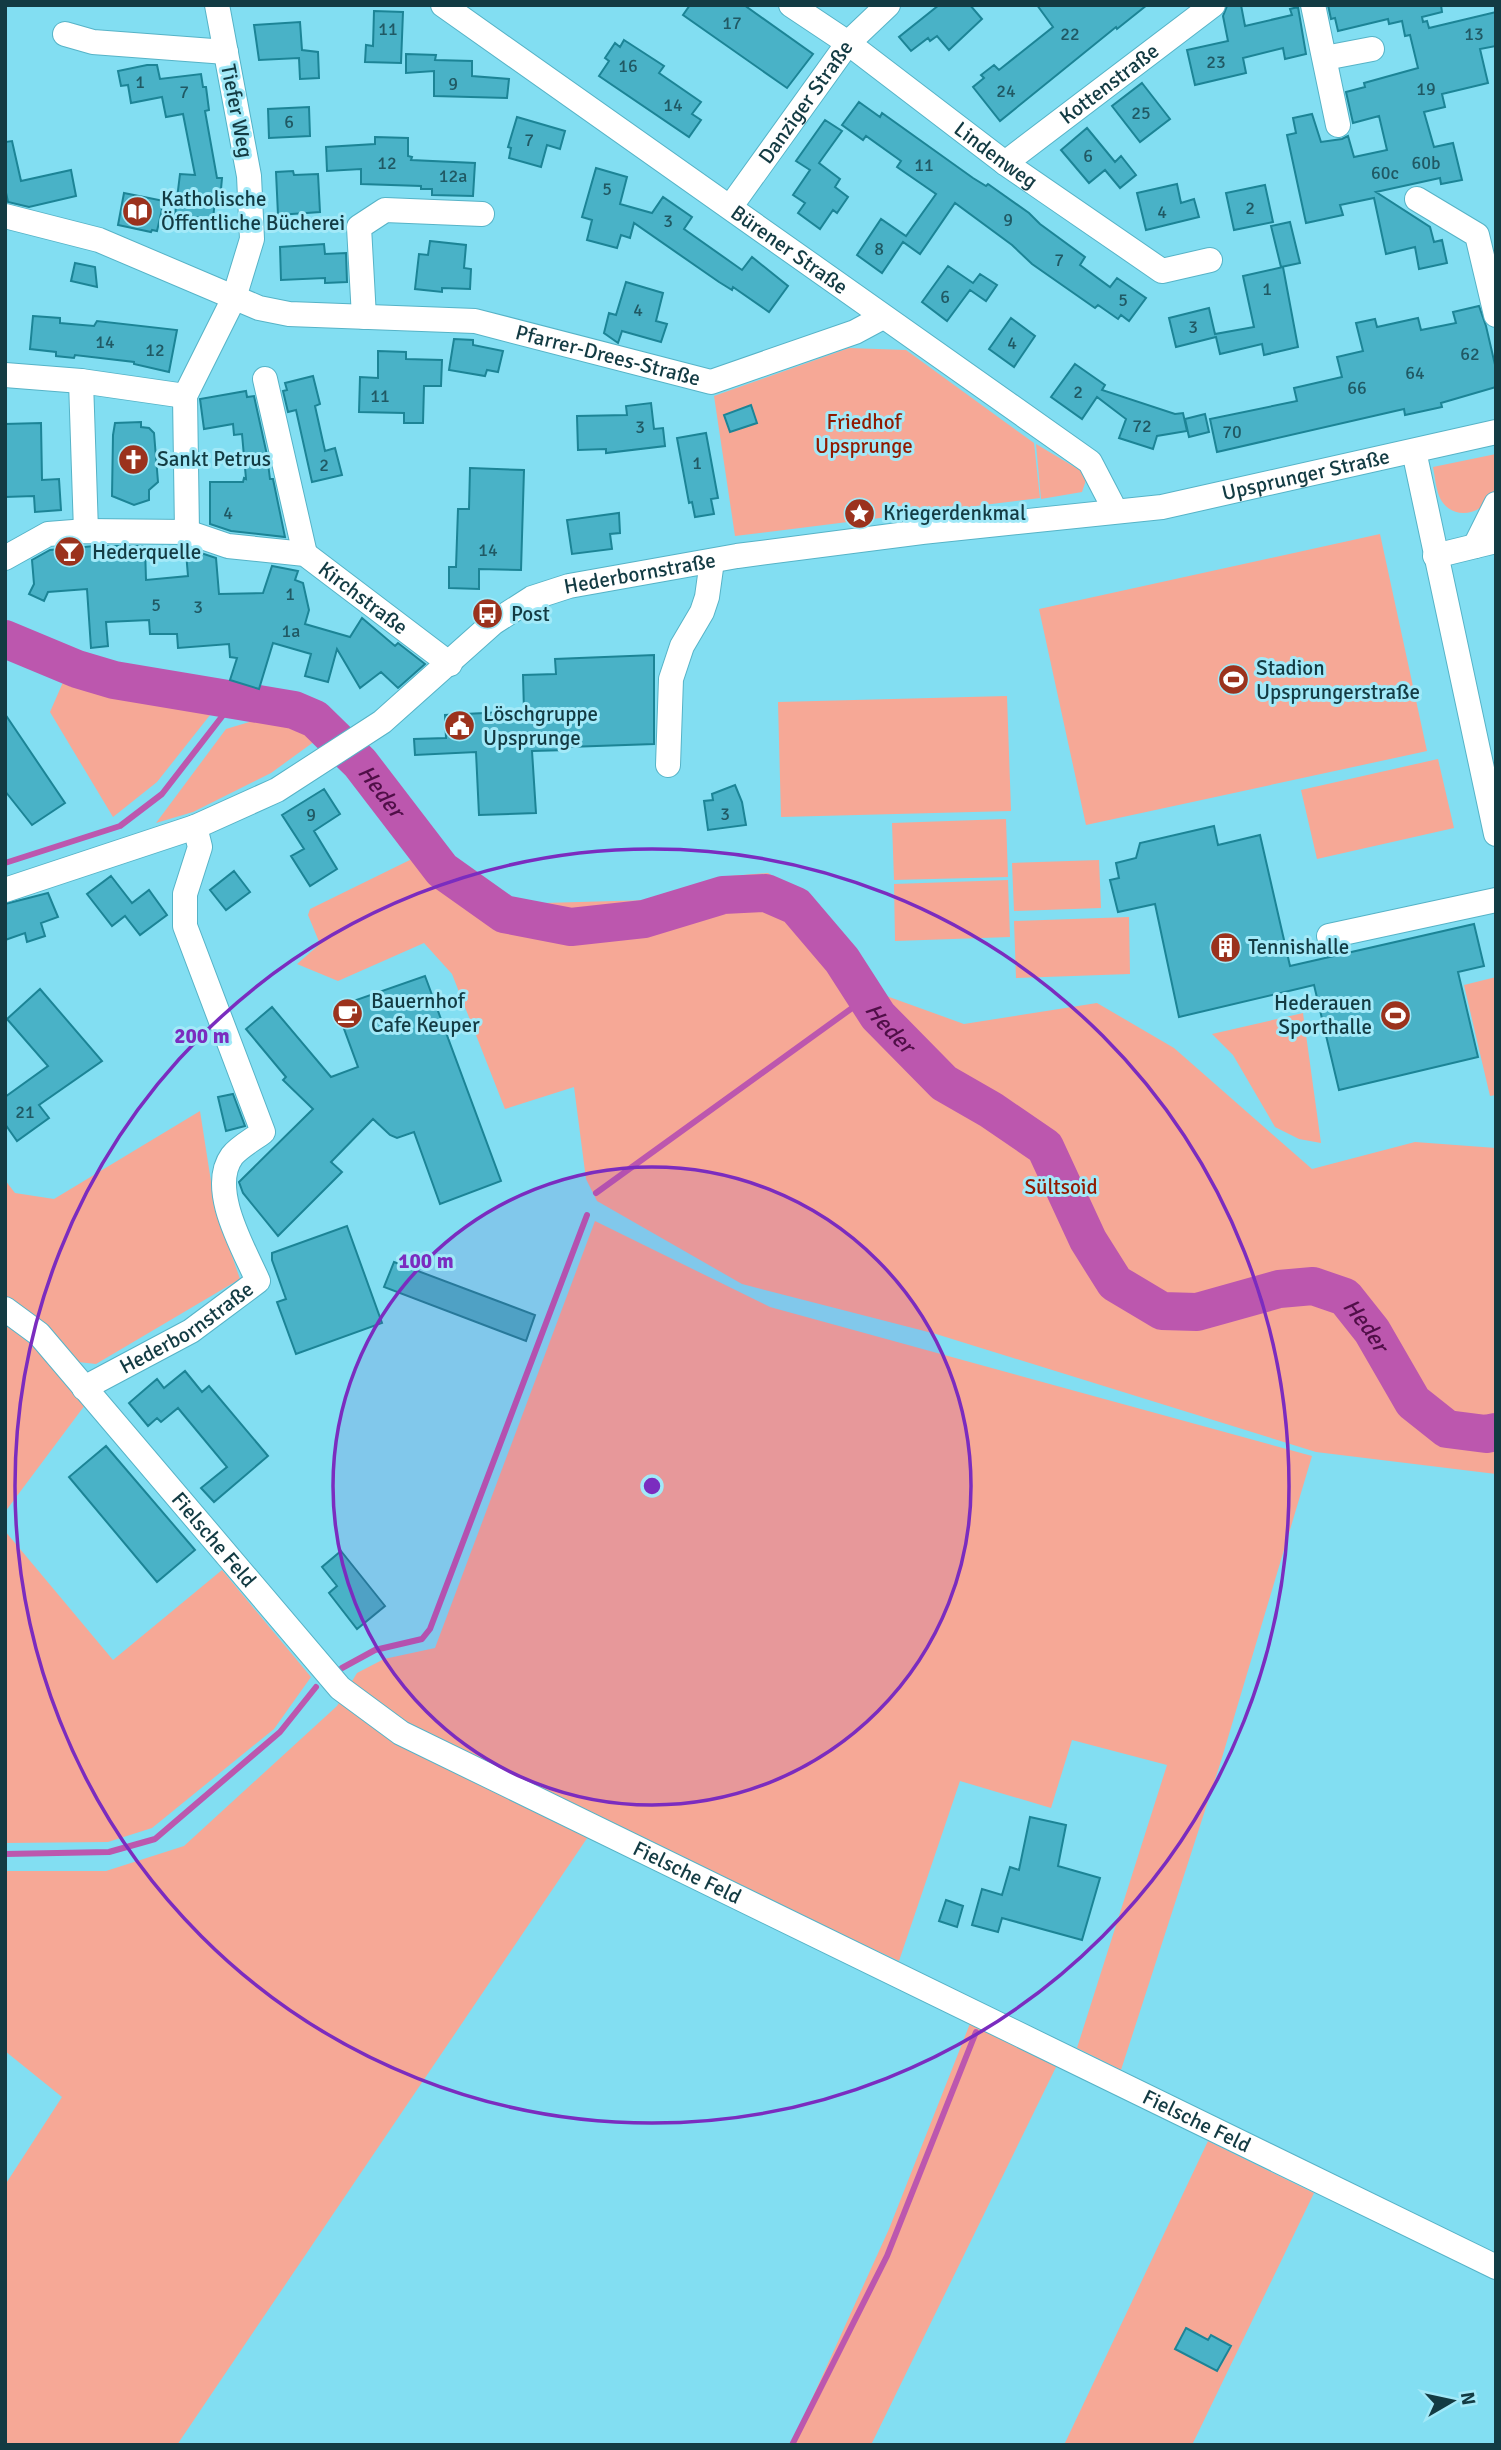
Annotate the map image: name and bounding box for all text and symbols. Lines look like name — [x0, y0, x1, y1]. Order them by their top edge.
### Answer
house number: 17 — [722, 12, 742, 34]
house number: 11 — [378, 18, 398, 40]
house number: 22 — [1060, 23, 1080, 45]
house number: 13 — [1464, 23, 1484, 45]
street label: Danziger Straße — [753, 35, 859, 169]
street label: Kottenstraße — [1055, 38, 1164, 130]
house number: 23 — [1206, 51, 1226, 73]
house number: 16 — [618, 55, 638, 77]
street label: Tiefer Weg — [215, 62, 259, 160]
house number: 1 — [135, 71, 145, 93]
house number: 9 — [448, 73, 458, 95]
house number: 19 — [1416, 78, 1436, 100]
house number: 24 — [996, 80, 1016, 102]
house number: 7 — [179, 81, 189, 103]
house number: 14 — [663, 94, 683, 116]
house number: 25 — [1131, 102, 1151, 124]
house number: 6 — [284, 111, 294, 133]
street label: Lindenweg — [949, 116, 1042, 194]
house number: 7 — [524, 129, 534, 151]
house number: 6 — [1083, 145, 1093, 167]
house number: 12 — [377, 152, 397, 174]
house number: 60b — [1412, 152, 1440, 174]
house number: 11 — [914, 154, 934, 176]
house number: 60c — [1371, 162, 1399, 184]
house number: 12a — [439, 165, 467, 187]
house number: 5 — [602, 178, 612, 200]
place label: Katholische Öffentliche Bücherei — [161, 186, 345, 236]
library icon: Katholische Öffentliche Bücherei — [121, 194, 155, 228]
house number: 2 — [1245, 197, 1255, 219]
street label: Bürener Straße — [726, 199, 853, 300]
house number: 4 — [1157, 201, 1167, 223]
house number: 9 — [1003, 209, 1013, 231]
house number: 3 — [663, 210, 673, 232]
house number: 8 — [874, 238, 884, 260]
house number: 7 — [1054, 249, 1064, 271]
house number: 1 — [1262, 278, 1272, 300]
house number: 6 — [940, 286, 950, 308]
house number: 5 — [1118, 289, 1128, 311]
house number: 4 — [633, 299, 643, 321]
house number: 3 — [1188, 316, 1198, 338]
street label: Pfarrer-Drees-Straße — [513, 319, 703, 392]
house number: 14 — [95, 331, 115, 353]
house number: 4 — [1007, 332, 1017, 354]
house number: 12 — [145, 339, 165, 361]
house number: 62 — [1460, 343, 1480, 365]
house number: 64 — [1405, 362, 1425, 384]
house number: 66 — [1347, 377, 1367, 399]
house number: 2 — [1073, 381, 1083, 403]
house number: 11 — [370, 385, 390, 407]
park label: Friedhof Upsprunge — [815, 409, 913, 459]
house number: 72 — [1132, 415, 1152, 437]
house number: 3 — [635, 416, 645, 438]
house number: 70 — [1222, 421, 1242, 443]
church icon: Sankt Petrus — [117, 442, 151, 476]
street label: Upsprunger Straße — [1219, 443, 1392, 506]
place label: Sankt Petrus — [157, 446, 271, 472]
house number: 1 — [692, 452, 702, 474]
house number: 2 — [319, 454, 329, 476]
place icon: Kriegerdenkmal — [843, 496, 877, 530]
place label: Kriegerdenkmal — [883, 500, 1026, 526]
house number: 4 — [223, 502, 233, 524]
bar icon: Hederquelle — [52, 535, 86, 569]
place label: Hederquelle — [92, 539, 201, 565]
house number: 14 — [478, 539, 498, 561]
street label: Hederbornstraße — [562, 547, 718, 600]
street label: Kirchstraße — [313, 556, 413, 640]
house number: 1 — [285, 583, 295, 605]
house number: 5 — [151, 594, 161, 616]
house number: 3 — [193, 596, 203, 618]
bus stop icon: Post — [471, 597, 505, 631]
place label: Post — [511, 601, 550, 627]
house number: 1a — [282, 620, 300, 642]
place label: Stadion Upsprungerstraße — [1256, 655, 1420, 705]
sports icon: Stadion Upsprungerstraße — [1216, 663, 1250, 697]
place label: Löschgruppe Upsprunge — [483, 701, 598, 751]
public building icon: Löschgruppe Upsprunge — [443, 709, 477, 743]
water label: Heder — [351, 759, 413, 826]
house number: 3 — [720, 803, 730, 825]
house number: 9 — [306, 804, 316, 826]
building icon: Tennishalle — [1208, 930, 1242, 964]
place label: Tennishalle — [1248, 934, 1349, 960]
place label: Bauernhof Cafe Keuper — [371, 988, 480, 1038]
place label: Hederauen Sporthalle — [1274, 990, 1372, 1040]
cafe icon: Bauernhof Cafe Keuper — [331, 996, 365, 1030]
water label: Heder — [858, 998, 923, 1062]
sports icon: Hederauen Sporthalle — [1378, 998, 1412, 1032]
text: 200 m — [174, 1023, 230, 1049]
house number: 21 — [15, 1101, 35, 1123]
park label: Sültsoid — [1024, 1174, 1098, 1200]
text: 100 m — [398, 1248, 454, 1274]
street label: Hederbornstraße — [115, 1276, 259, 1380]
water label: Heder — [1337, 1293, 1396, 1360]
centre of rings — [640, 1474, 664, 1498]
street label: Fielsche Feld — [166, 1487, 262, 1593]
street label: Fielsche Feld — [629, 1835, 745, 1910]
street label: Fielsche Feld — [1138, 2084, 1255, 2158]
north arrow — [1417, 2366, 1487, 2436]
text: N — [1455, 2390, 1481, 2407]

